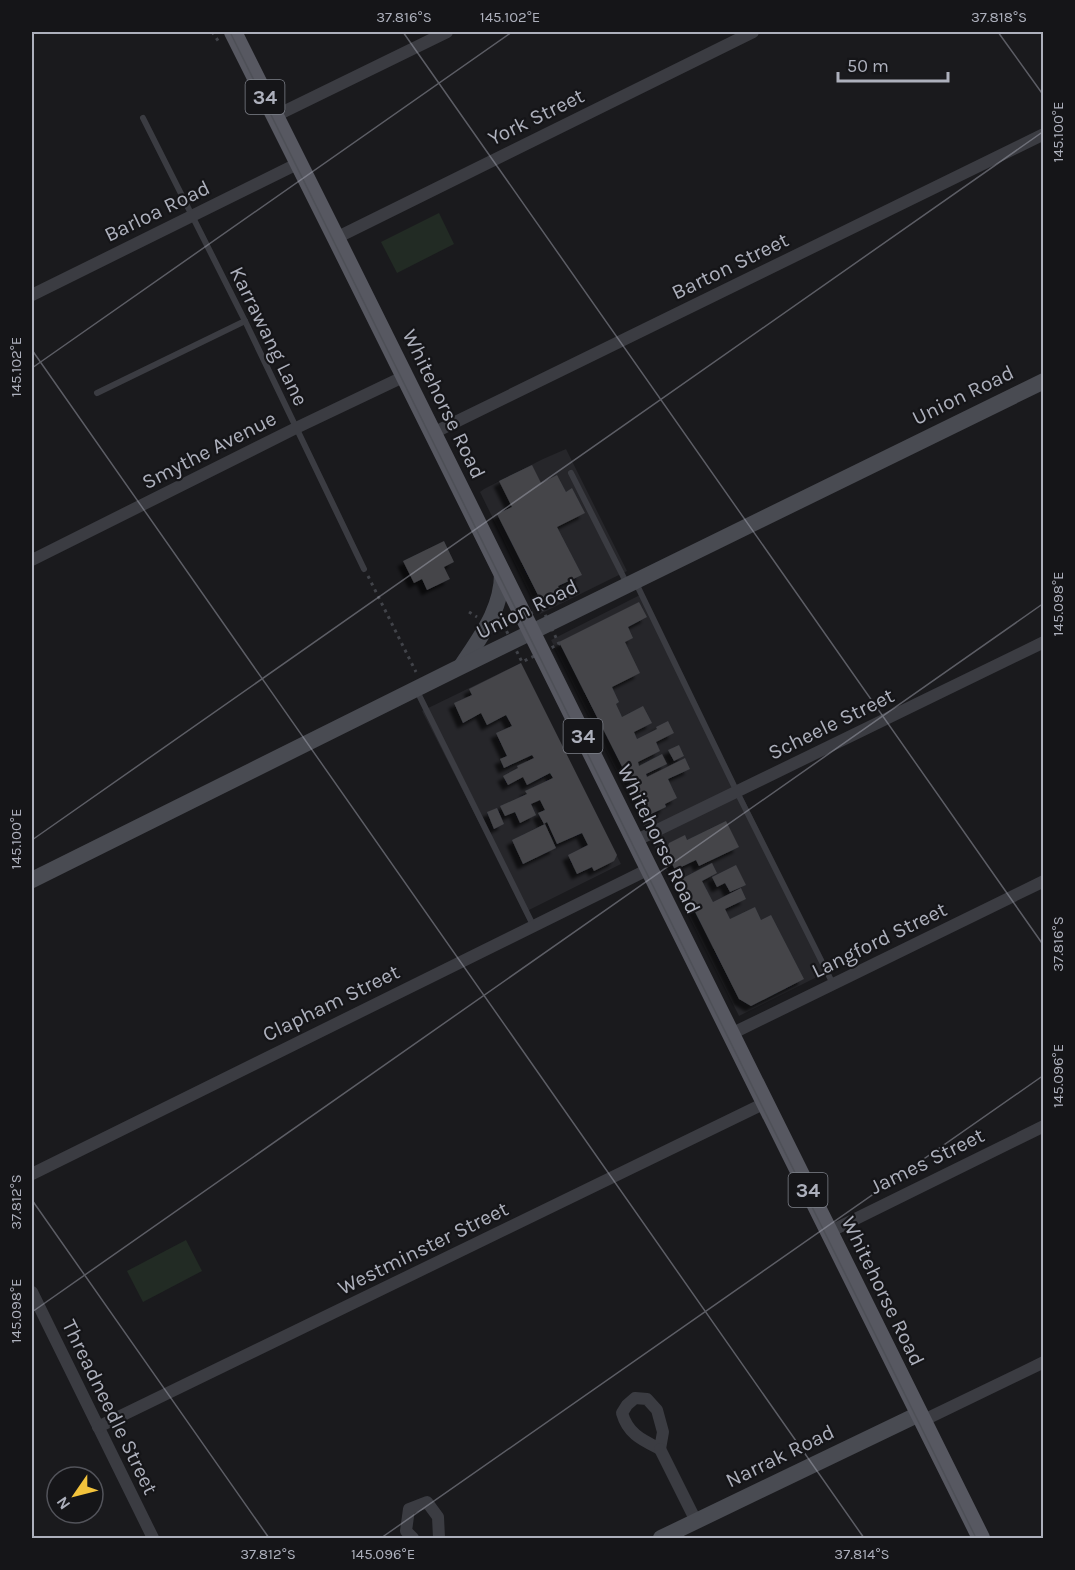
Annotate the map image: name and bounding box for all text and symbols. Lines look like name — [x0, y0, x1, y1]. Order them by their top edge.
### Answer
text: 37.816°S — [376, 8, 432, 26]
text: 145.102°E — [480, 8, 540, 26]
text: 37.818°S — [971, 8, 1027, 26]
scale bar — [838, 45, 948, 83]
text: 50 m — [847, 55, 889, 77]
road number: 34 — [246, 80, 284, 114]
street label: York Street — [484, 83, 588, 151]
text: 145.100°E — [1049, 102, 1067, 162]
street label: Barloa Road — [100, 175, 214, 247]
street label: Barton Street — [668, 227, 792, 305]
street label: Karrawang Lane — [225, 262, 313, 410]
street label: Whitehorse Road — [397, 325, 491, 483]
text: 145.102°E — [7, 337, 25, 397]
street label: Union Road — [908, 360, 1018, 430]
street label: Smythe Avenue — [138, 406, 280, 494]
text: 145.098°E — [1049, 572, 1067, 636]
street label: Union Road — [472, 574, 582, 644]
street label: Scheele Street — [764, 683, 898, 765]
road number: 34 — [564, 719, 602, 753]
street label: Whitehorse Road — [612, 760, 706, 918]
text: 145.100°E — [7, 809, 25, 869]
street label: Langford Street — [808, 897, 951, 983]
text: 37.816°S — [1049, 916, 1067, 972]
street label: Clapham Street — [259, 959, 403, 1046]
text: 145.096°E — [1049, 1044, 1067, 1108]
street label: James Street — [866, 1123, 988, 1199]
road number: 34 — [788, 1173, 828, 1207]
text: 37.812°S — [7, 1174, 25, 1230]
street label: Westminster Street — [334, 1196, 512, 1300]
street label: Whitehorse Road — [836, 1212, 930, 1370]
text: 145.098°E — [7, 1279, 25, 1343]
street label: Threadneedle Street — [57, 1316, 163, 1498]
street label: Narrak Road — [722, 1419, 838, 1493]
north arrow — [45, 1465, 105, 1525]
text: N — [52, 1493, 74, 1513]
text: 37.812°S — [240, 1545, 296, 1563]
text: 145.096°E — [351, 1545, 415, 1563]
text: 37.814°S — [834, 1545, 890, 1563]

